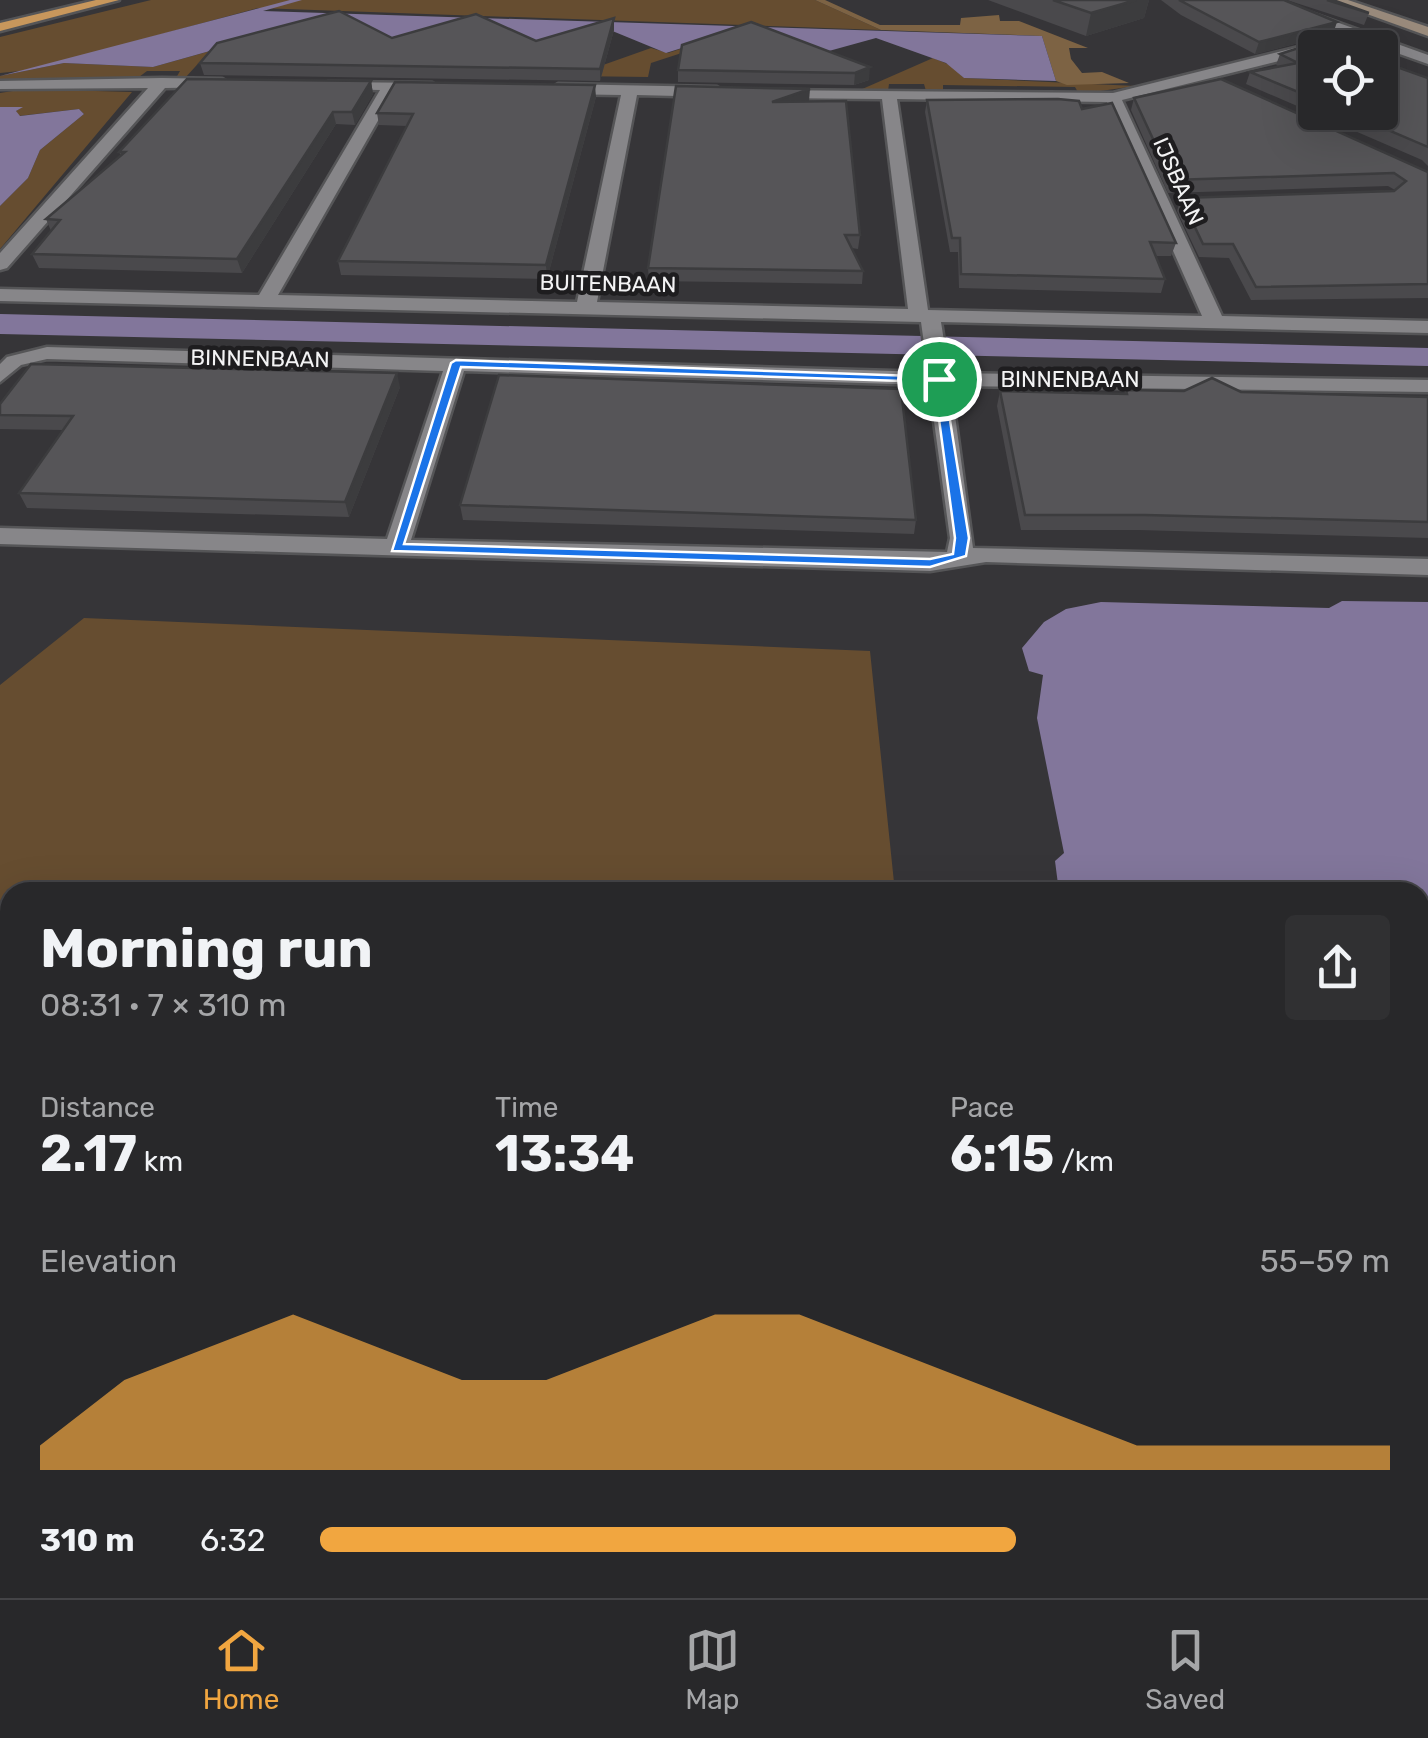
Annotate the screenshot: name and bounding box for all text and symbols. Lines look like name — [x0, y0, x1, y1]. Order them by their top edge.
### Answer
map controls — [1298, 30, 1398, 130]
button: locate — [1298, 30, 1398, 130]
street label: IJSBAAN — [1147, 133, 1210, 229]
street label: BUITENBAAN — [539, 269, 677, 298]
pin — [897, 337, 982, 422]
street label: BINNENBAAN — [190, 344, 330, 373]
icon: arrive — [912, 352, 967, 407]
street label: BINNENBAAN — [1000, 366, 1140, 393]
button: share — [1285, 915, 1390, 1020]
text: Morning run — [40, 916, 373, 981]
text: 08:31 · 7 × 310 m — [40, 986, 286, 1024]
text: Distance — [40, 1091, 155, 1124]
text: Time — [495, 1091, 558, 1124]
text: Pace — [950, 1091, 1014, 1124]
text: 2.17 — [40, 1124, 137, 1184]
text: 13:34 — [495, 1124, 635, 1184]
text: 6:15 — [950, 1124, 1054, 1184]
text: km — [137, 1145, 183, 1178]
text: /km — [1054, 1145, 1114, 1178]
text: Elevation — [40, 1242, 177, 1280]
text: 55–59 m — [1260, 1242, 1390, 1280]
text: 310 m — [40, 1521, 134, 1559]
text: 6:32 — [200, 1521, 266, 1559]
tab: Home — [203, 1623, 279, 1716]
tab: Map — [685, 1623, 740, 1716]
tab: Saved — [1145, 1623, 1225, 1716]

